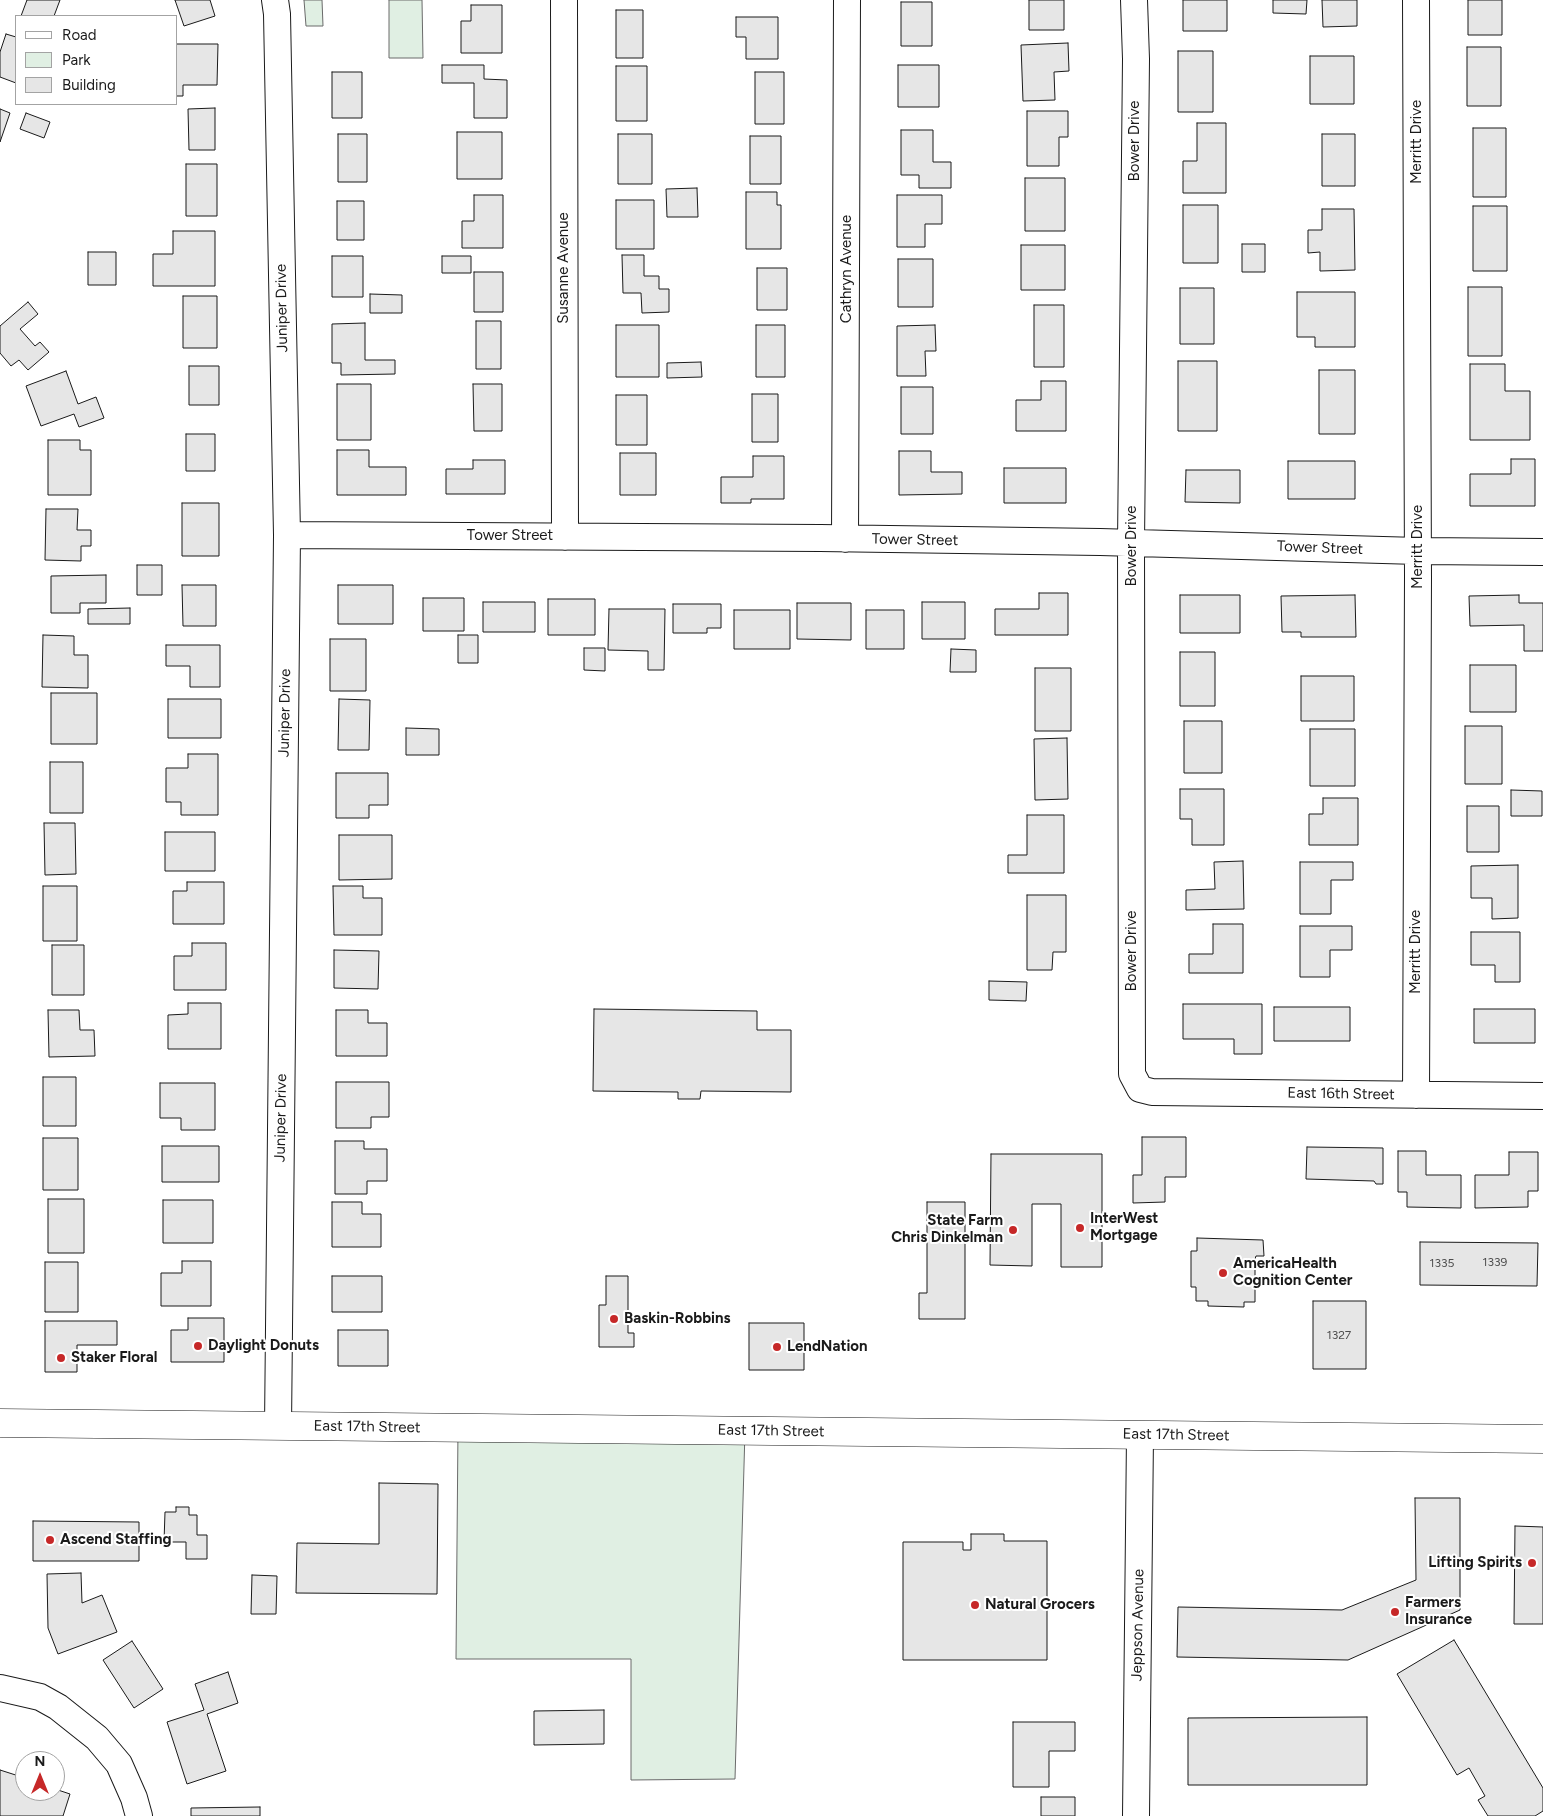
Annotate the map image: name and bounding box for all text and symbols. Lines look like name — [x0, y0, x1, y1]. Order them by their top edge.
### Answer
legend — [15, 15, 178, 105]
text: Road — [62, 26, 97, 44]
text: Park — [62, 51, 91, 69]
text: Building — [62, 76, 116, 94]
street label: Merritt Drive — [1408, 100, 1426, 184]
street label: Bower Drive — [1126, 101, 1144, 181]
street label: Susanne Avenue — [555, 212, 573, 324]
street label: Cathryn Avenue — [838, 215, 856, 323]
street label: Juniper Drive — [272, 264, 292, 352]
street label: Merritt Drive — [1409, 505, 1427, 589]
street label: Bower Drive — [1123, 506, 1141, 586]
street label: Tower Street — [467, 527, 553, 545]
street label: Tower Street — [872, 530, 958, 550]
street label: Tower Street — [1277, 537, 1363, 559]
street label: Juniper Drive — [275, 669, 295, 757]
street label: Merritt Drive — [1407, 910, 1425, 994]
street label: Bower Drive — [1123, 911, 1141, 991]
street label: Juniper Drive — [271, 1074, 291, 1162]
street label: East 16th Street — [1287, 1084, 1395, 1104]
place label: InterWest Mortgage — [1090, 1210, 1158, 1245]
place label: State Farm Chris Dinkelman — [891, 1212, 1003, 1247]
marker: InterWest Mortgage — [1074, 1222, 1086, 1234]
marker: State Farm Chris Dinkelman — [1007, 1224, 1019, 1236]
place label: AmericaHealth Cognition Center — [1233, 1255, 1352, 1290]
house number: 1339 — [1483, 1255, 1507, 1269]
house number: 1335 — [1430, 1256, 1454, 1270]
marker: AmericaHealth Cognition Center — [1217, 1267, 1229, 1279]
place label: Baskin-Robbins — [624, 1310, 731, 1328]
marker: Baskin-Robbins — [608, 1313, 620, 1325]
house number: 1327 — [1327, 1328, 1351, 1342]
place label: Daylight Donuts — [208, 1337, 319, 1355]
place label: LendNation — [787, 1338, 868, 1356]
marker: Daylight Donuts — [192, 1340, 204, 1352]
marker: LendNation — [771, 1341, 783, 1353]
place label: Staker Floral — [71, 1349, 157, 1367]
marker: Staker Floral — [55, 1352, 67, 1364]
street label: East 17th Street — [313, 1417, 421, 1437]
street label: East 17th Street — [717, 1421, 825, 1441]
street label: East 17th Street — [1122, 1425, 1230, 1445]
place label: Ascend Staffing — [60, 1531, 171, 1549]
marker: Ascend Staffing — [44, 1534, 56, 1546]
place label: Lifting Spirits — [1428, 1554, 1522, 1572]
marker: Lifting Spirits — [1526, 1557, 1538, 1569]
street label: Jeppson Avenue — [1128, 1569, 1148, 1681]
place label: Farmers Insurance — [1405, 1594, 1472, 1629]
place label: Natural Grocers — [985, 1596, 1095, 1614]
marker: Natural Grocers — [969, 1599, 981, 1611]
marker: Farmers Insurance — [1389, 1606, 1401, 1618]
north arrow — [15, 1751, 65, 1801]
text: N — [35, 1753, 45, 1770]

